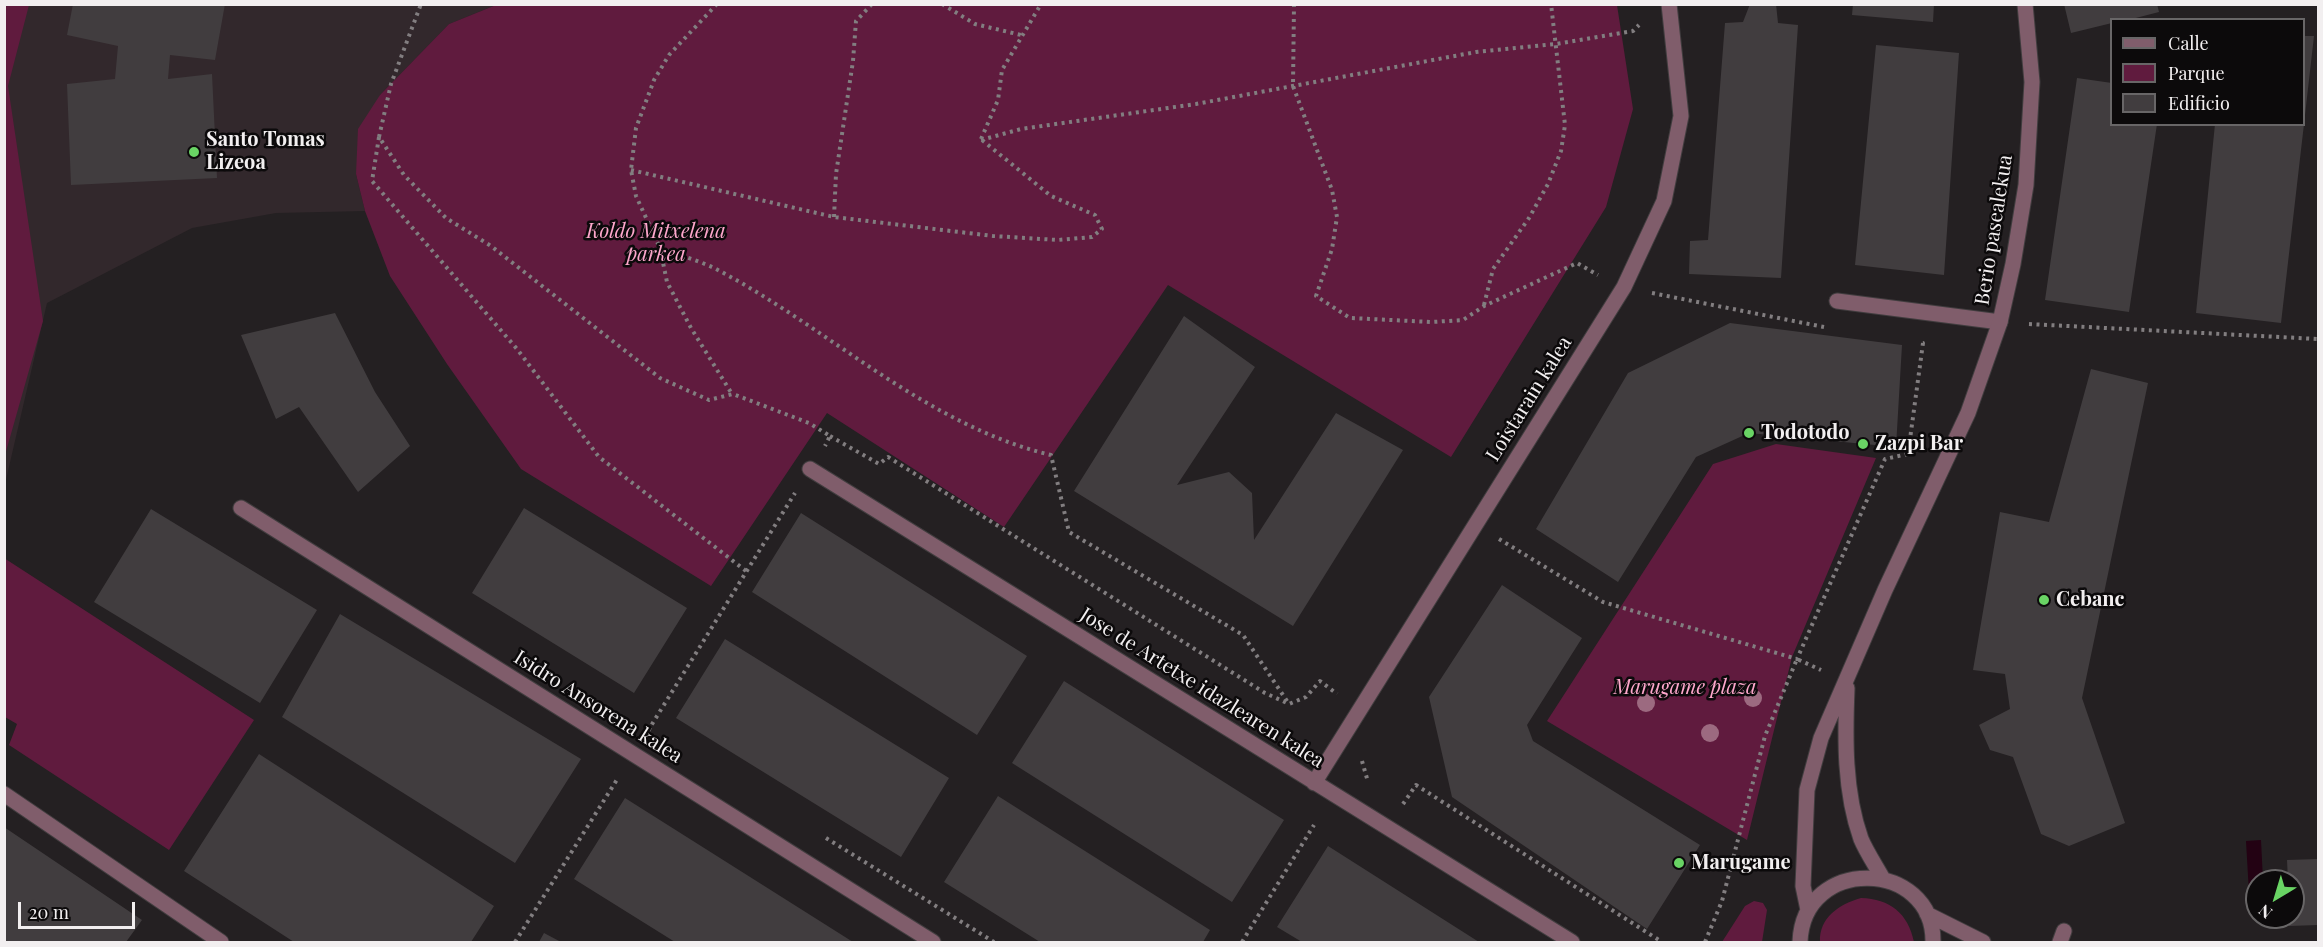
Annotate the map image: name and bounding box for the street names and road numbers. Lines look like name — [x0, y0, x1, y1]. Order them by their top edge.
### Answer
street label: Berio pasealekua — [1970, 153, 2018, 307]
street label: Loistarain kalea — [1481, 332, 1577, 466]
street label: Jose de Artetxe idazlearen kalea — [1076, 603, 1328, 773]
street label: Isidro Ansorena kalea — [509, 645, 687, 769]

